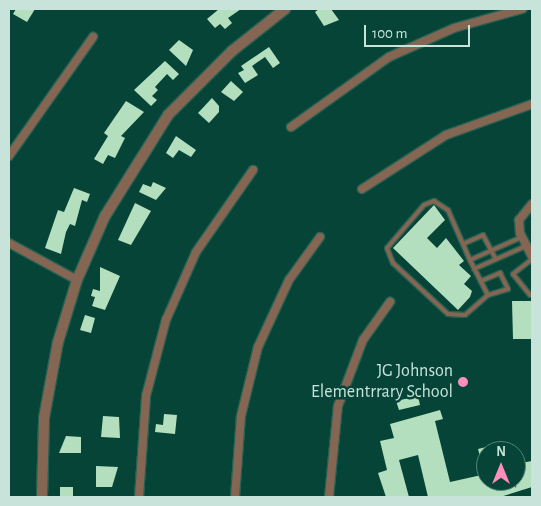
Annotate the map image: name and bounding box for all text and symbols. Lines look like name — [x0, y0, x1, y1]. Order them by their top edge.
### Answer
scale bar — [366, 15, 472, 47]
text: 100 m — [372, 26, 407, 41]
place label: JG Johnson Elementrrary School — [311, 361, 453, 404]
marker: JG Johnson Elementrrary School — [457, 376, 469, 388]
north arrow — [476, 441, 526, 491]
text: N — [496, 445, 506, 459]

